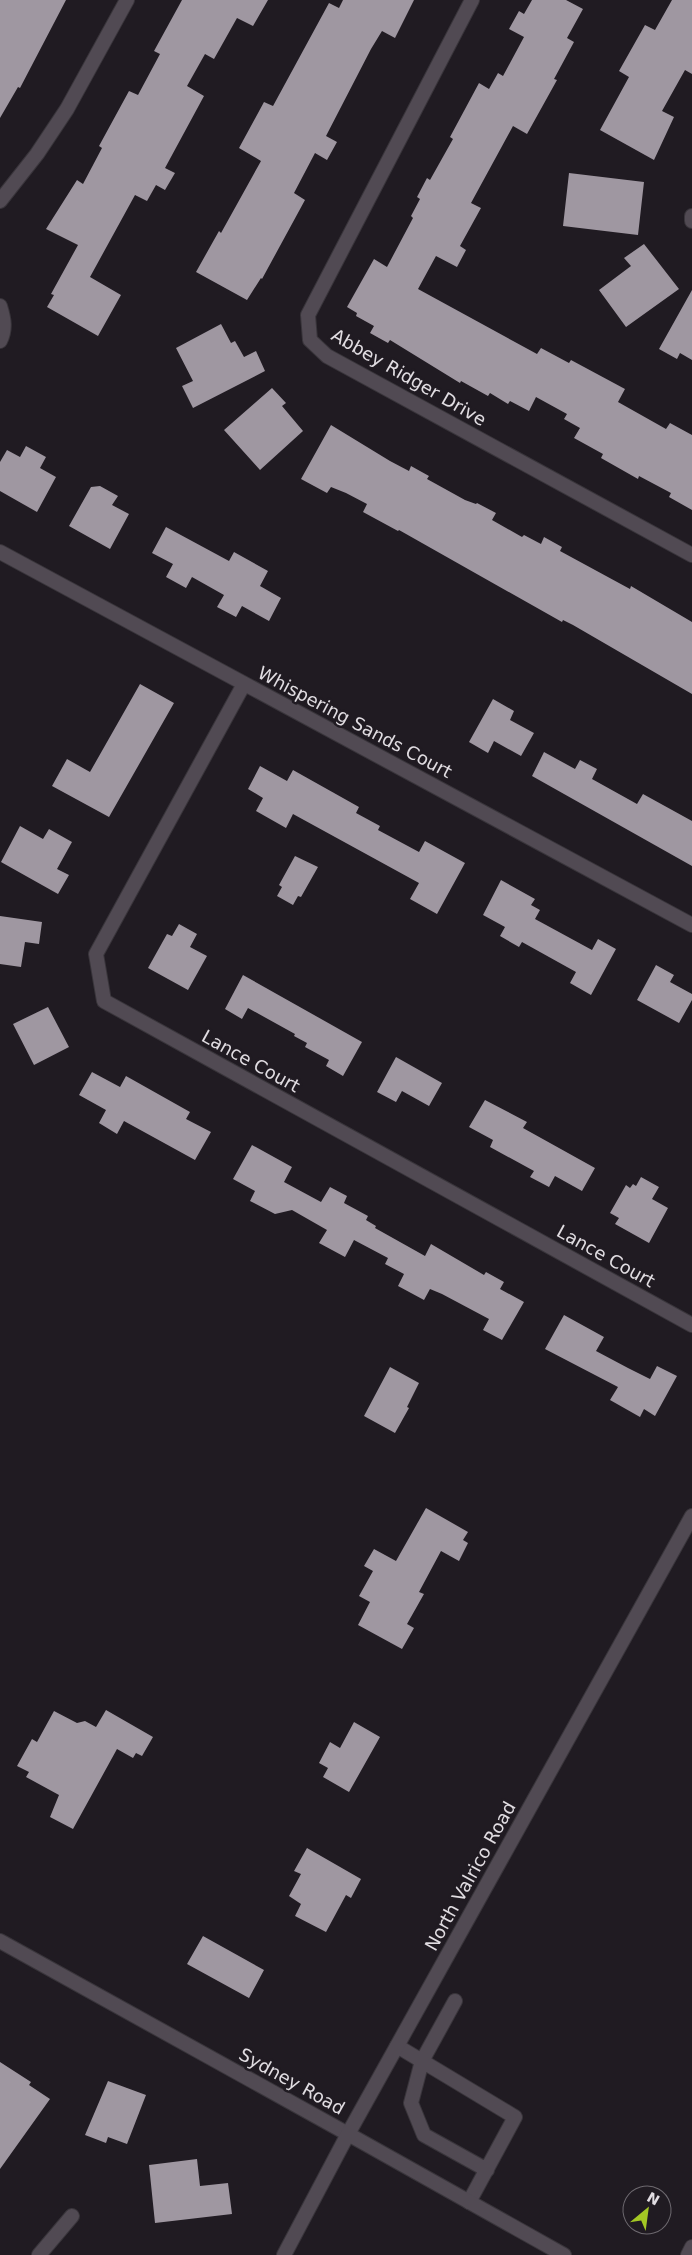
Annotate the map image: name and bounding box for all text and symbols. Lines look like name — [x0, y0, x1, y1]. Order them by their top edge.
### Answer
street label: Abbey Ridger Drive — [328, 324, 490, 430]
street label: Whispering Sands Court — [254, 662, 456, 782]
street label: Lance Court — [198, 1025, 304, 1097]
street label: Lance Court — [553, 1220, 659, 1292]
street label: North Valrico Road — [420, 1798, 520, 1954]
street label: Sydney Road — [236, 2043, 348, 2119]
north arrow — [622, 2185, 672, 2235]
text: N — [644, 2189, 662, 2208]

